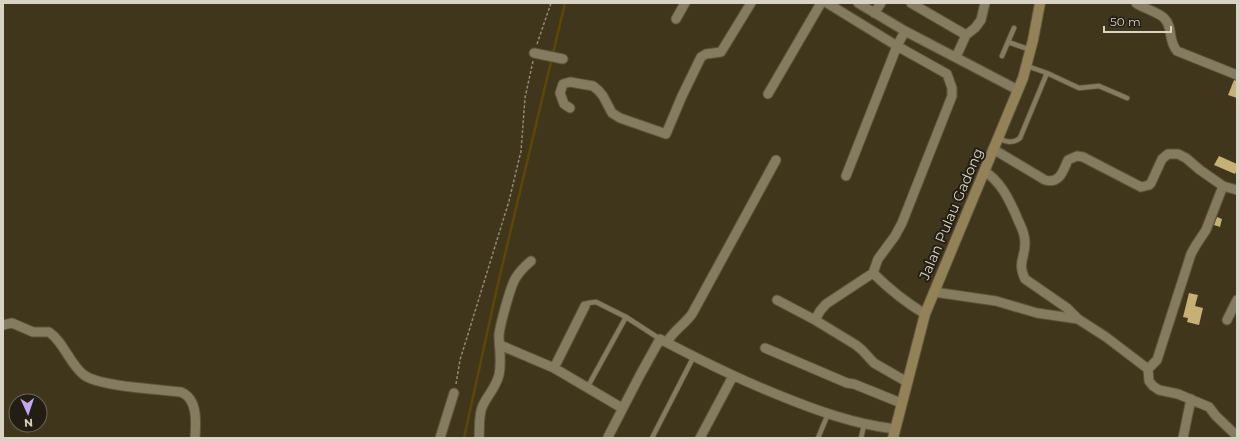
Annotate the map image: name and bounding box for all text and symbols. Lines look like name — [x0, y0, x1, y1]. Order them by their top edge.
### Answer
scale bar — [1104, 8, 1171, 34]
text: 50 m — [1110, 14, 1141, 29]
street label: Jalan Pulau Gadong — [915, 145, 987, 284]
north arrow — [8, 393, 48, 433]
text: N — [24, 416, 33, 430]

